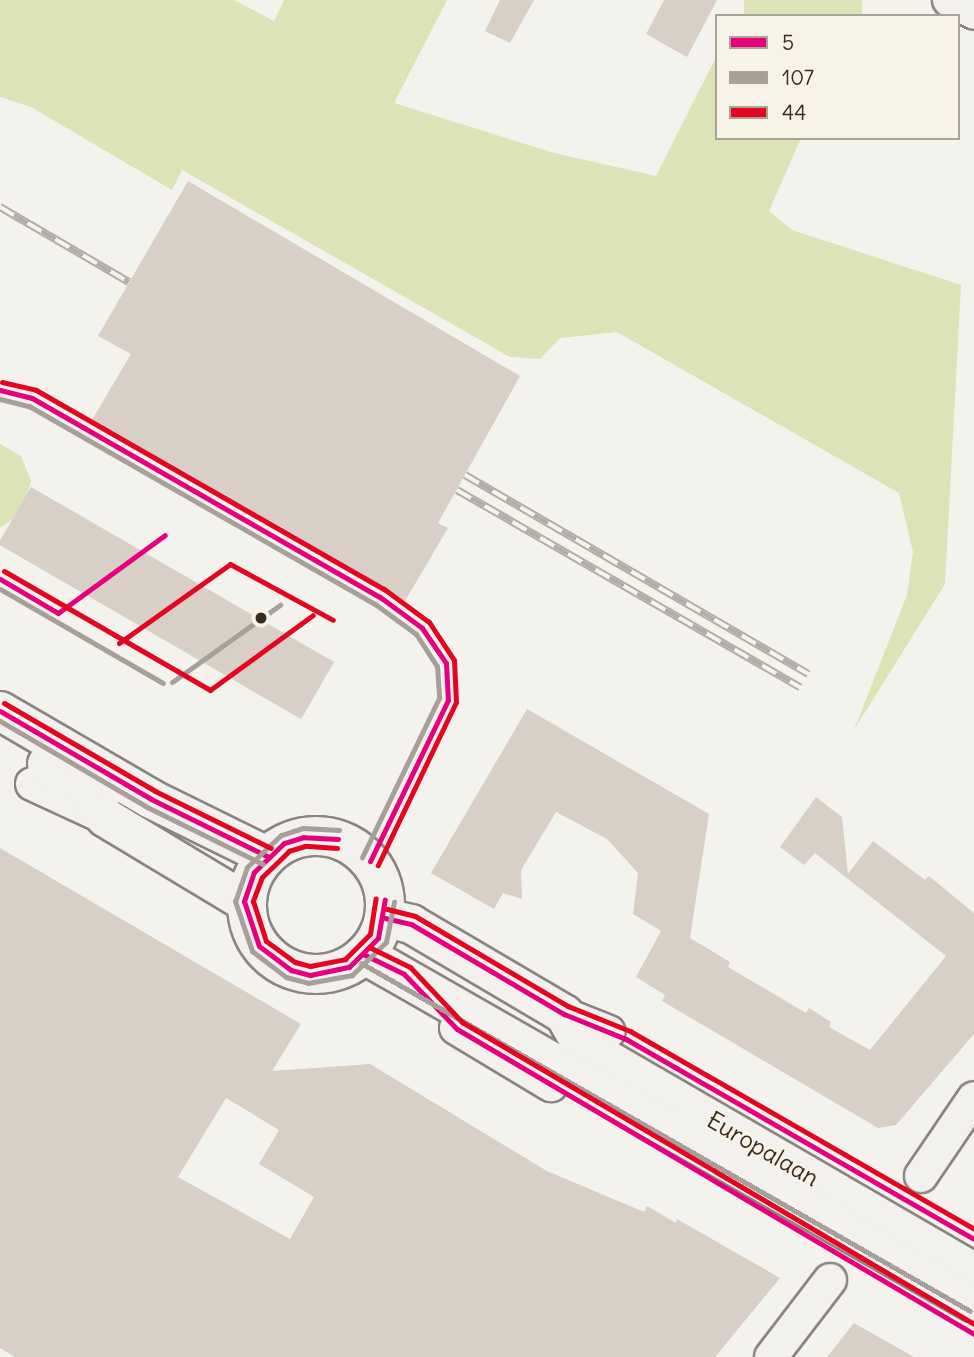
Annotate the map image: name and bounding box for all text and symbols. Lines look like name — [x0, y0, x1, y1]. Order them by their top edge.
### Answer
legend — [715, 14, 960, 140]
text: 5 — [782, 29, 794, 56]
text: 107 — [782, 64, 814, 91]
text: 44 — [782, 99, 806, 126]
unlabelled marker — [254, 611, 268, 625]
street label: Europalaan — [702, 1105, 824, 1193]

